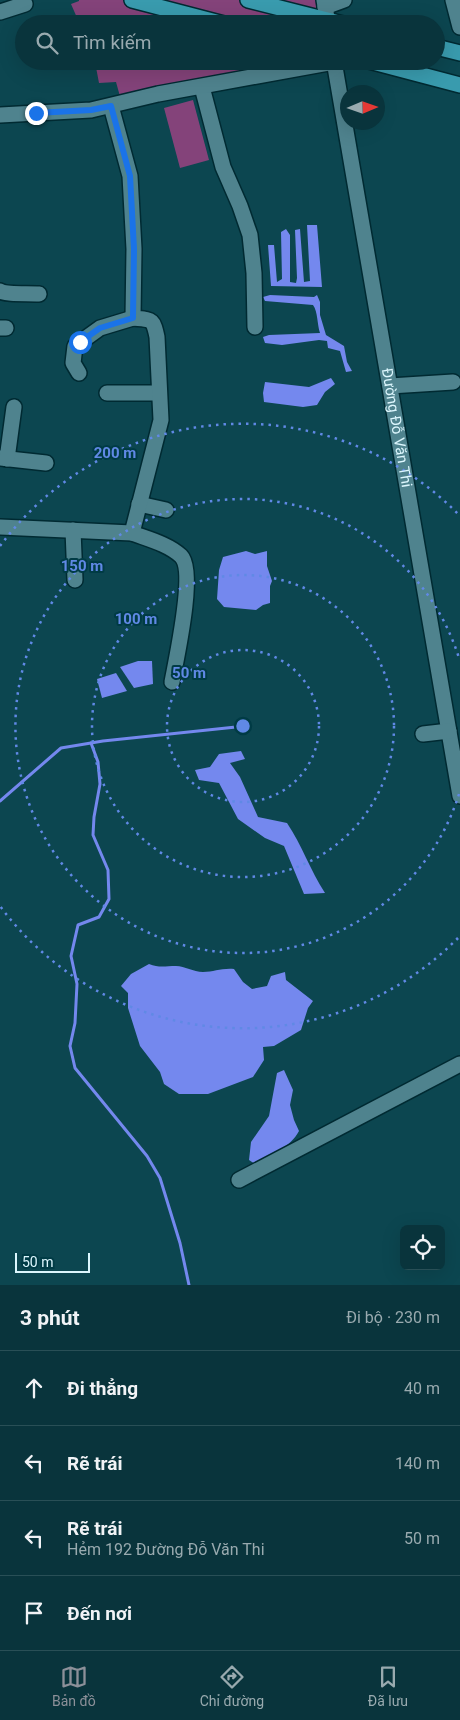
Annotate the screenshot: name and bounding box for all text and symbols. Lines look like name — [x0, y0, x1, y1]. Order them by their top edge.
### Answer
search box — [15, 15, 445, 70]
icon: search — [33, 29, 61, 57]
text: Tìm kiếm — [73, 31, 151, 54]
north arrow — [340, 85, 385, 130]
route end — [25, 102, 48, 125]
route start — [69, 331, 92, 354]
street label: Đường Đỗ Văn Thi — [378, 367, 416, 489]
text: 200 m — [94, 444, 136, 462]
text: 150 m — [61, 557, 103, 575]
text: 100 m — [115, 610, 157, 628]
text: 50 m — [172, 664, 206, 682]
centre of rings — [234, 717, 252, 735]
map controls — [400, 1225, 445, 1270]
button: locate — [400, 1225, 445, 1270]
scale bar — [15, 1250, 90, 1273]
text: 50 m — [22, 1254, 54, 1270]
text: 3 phút — [20, 1306, 80, 1330]
text: Đi bộ · 230 m — [346, 1308, 440, 1327]
icon: ahead — [20, 1374, 48, 1402]
text: Đi thẳng — [67, 1377, 138, 1400]
text: 40 m — [404, 1379, 440, 1398]
icon: left — [20, 1449, 48, 1477]
text: Rẽ trái — [67, 1452, 122, 1475]
text: 140 m — [395, 1454, 440, 1473]
text: Rẽ trái — [67, 1517, 122, 1540]
icon: left — [20, 1524, 48, 1552]
text: 50 m — [404, 1529, 440, 1548]
text: Hẻm 192 Đường Đỗ Văn Thi — [67, 1540, 265, 1559]
icon: arrive — [20, 1599, 48, 1627]
text: Đến nơi — [67, 1602, 132, 1625]
tab: Bản đồ — [52, 1663, 96, 1709]
tab: Chỉ đường — [200, 1663, 264, 1709]
tab: Đã lưu — [368, 1663, 408, 1709]

